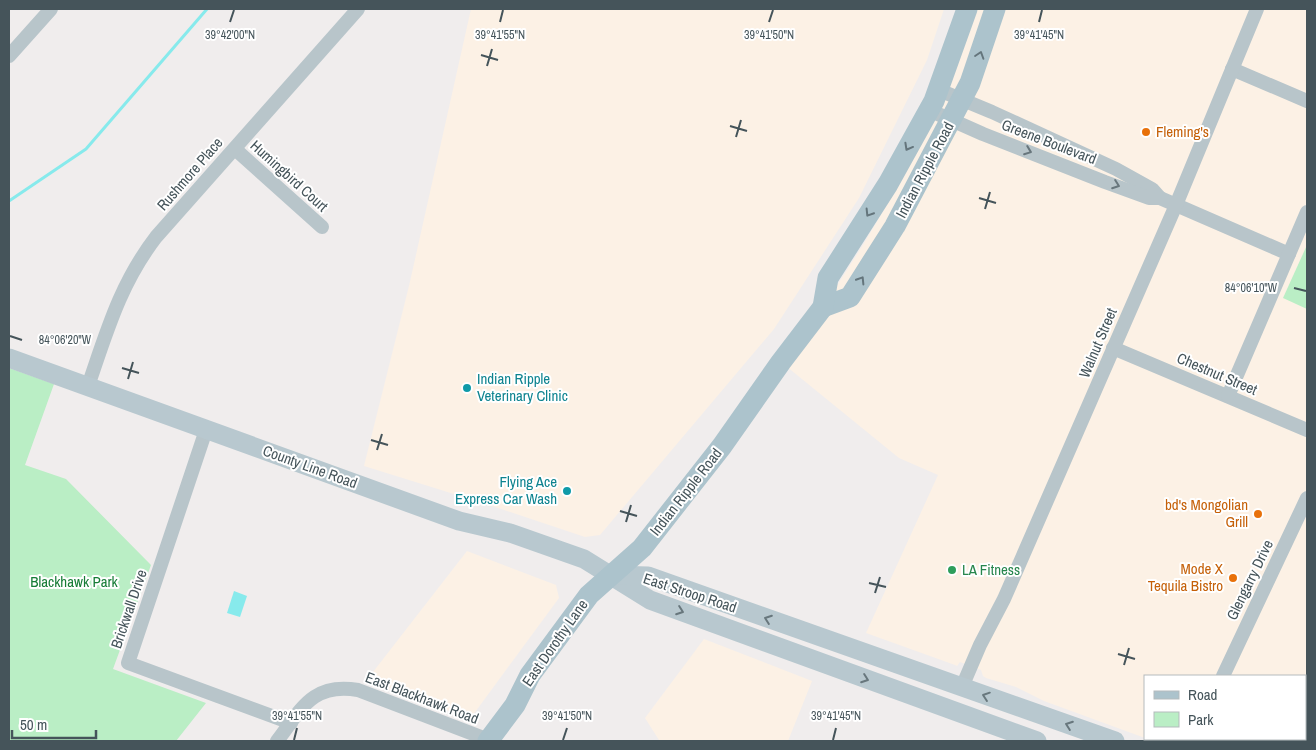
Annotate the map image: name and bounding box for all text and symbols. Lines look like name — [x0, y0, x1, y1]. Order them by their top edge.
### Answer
text: 39°42'00"N — [205, 27, 255, 43]
text: 39°41'55"N — [475, 27, 525, 43]
text: 39°41'50"N — [744, 27, 794, 43]
text: 39°41'45"N — [1014, 27, 1064, 43]
one-way arrow — [974, 51, 984, 59]
street label: Greene Boulevard — [999, 114, 1100, 169]
street label: Indian Ripple Road — [890, 118, 959, 221]
place label: Fleming's — [1156, 121, 1209, 142]
marker: Fleming's — [1140, 126, 1152, 138]
street label: Rushmore Place — [152, 132, 227, 215]
street label: Humingbird Court — [246, 135, 333, 217]
one-way arrow — [905, 142, 915, 151]
one-way arrow — [1023, 145, 1031, 155]
one-way arrow — [1111, 179, 1119, 189]
one-way arrow — [866, 208, 876, 217]
one-way arrow — [855, 276, 864, 285]
text: 84°06'10"W — [1225, 280, 1278, 296]
street label: Walnut Street — [1073, 304, 1122, 381]
text: 84°06'20"W — [39, 332, 92, 348]
street label: Chestnut Street — [1174, 347, 1261, 400]
place label: Indian Ripple Veterinary Clinic — [477, 368, 568, 406]
marker: Indian Ripple Veterinary Clinic — [461, 382, 473, 394]
street label: County Line Road — [260, 440, 360, 493]
street label: Indian Ripple Road — [645, 443, 727, 540]
place label: Flying Ace Express Car Wash — [455, 471, 557, 509]
marker: Flying Ace Express Car Wash — [561, 485, 573, 497]
place label: bd's Mongolian Grill — [1165, 494, 1248, 532]
marker: bd's Mongolian Grill — [1252, 508, 1264, 520]
street label: Glengarry Drive — [1221, 536, 1278, 623]
place label: Mode X Tequila Bistro — [1148, 558, 1224, 596]
place label: LA Fitness — [962, 559, 1020, 580]
marker: LA Fitness — [946, 564, 958, 576]
street label: Brickwall Drive — [105, 567, 152, 651]
street label: East Stroop Road — [641, 568, 740, 618]
park label: Blackhawk Park — [30, 571, 119, 592]
marker: Mode X Tequila Bistro — [1227, 572, 1239, 584]
street label: East Dorothy Lane — [517, 595, 592, 690]
one-way arrow — [675, 605, 684, 615]
one-way arrow — [764, 615, 773, 625]
street label: East Blackhawk Road — [363, 666, 482, 729]
one-way arrow — [860, 673, 869, 683]
legend — [1144, 675, 1306, 740]
text: Road — [1188, 684, 1217, 705]
one-way arrow — [982, 691, 991, 701]
scale bar — [12, 708, 96, 740]
text: 39°41'55"N — [272, 708, 322, 724]
text: 39°41'50"N — [542, 708, 592, 724]
text: 39°41'45"N — [811, 708, 861, 724]
text: Park — [1188, 709, 1214, 730]
text: 50 m — [20, 714, 47, 735]
one-way arrow — [1065, 721, 1074, 731]

